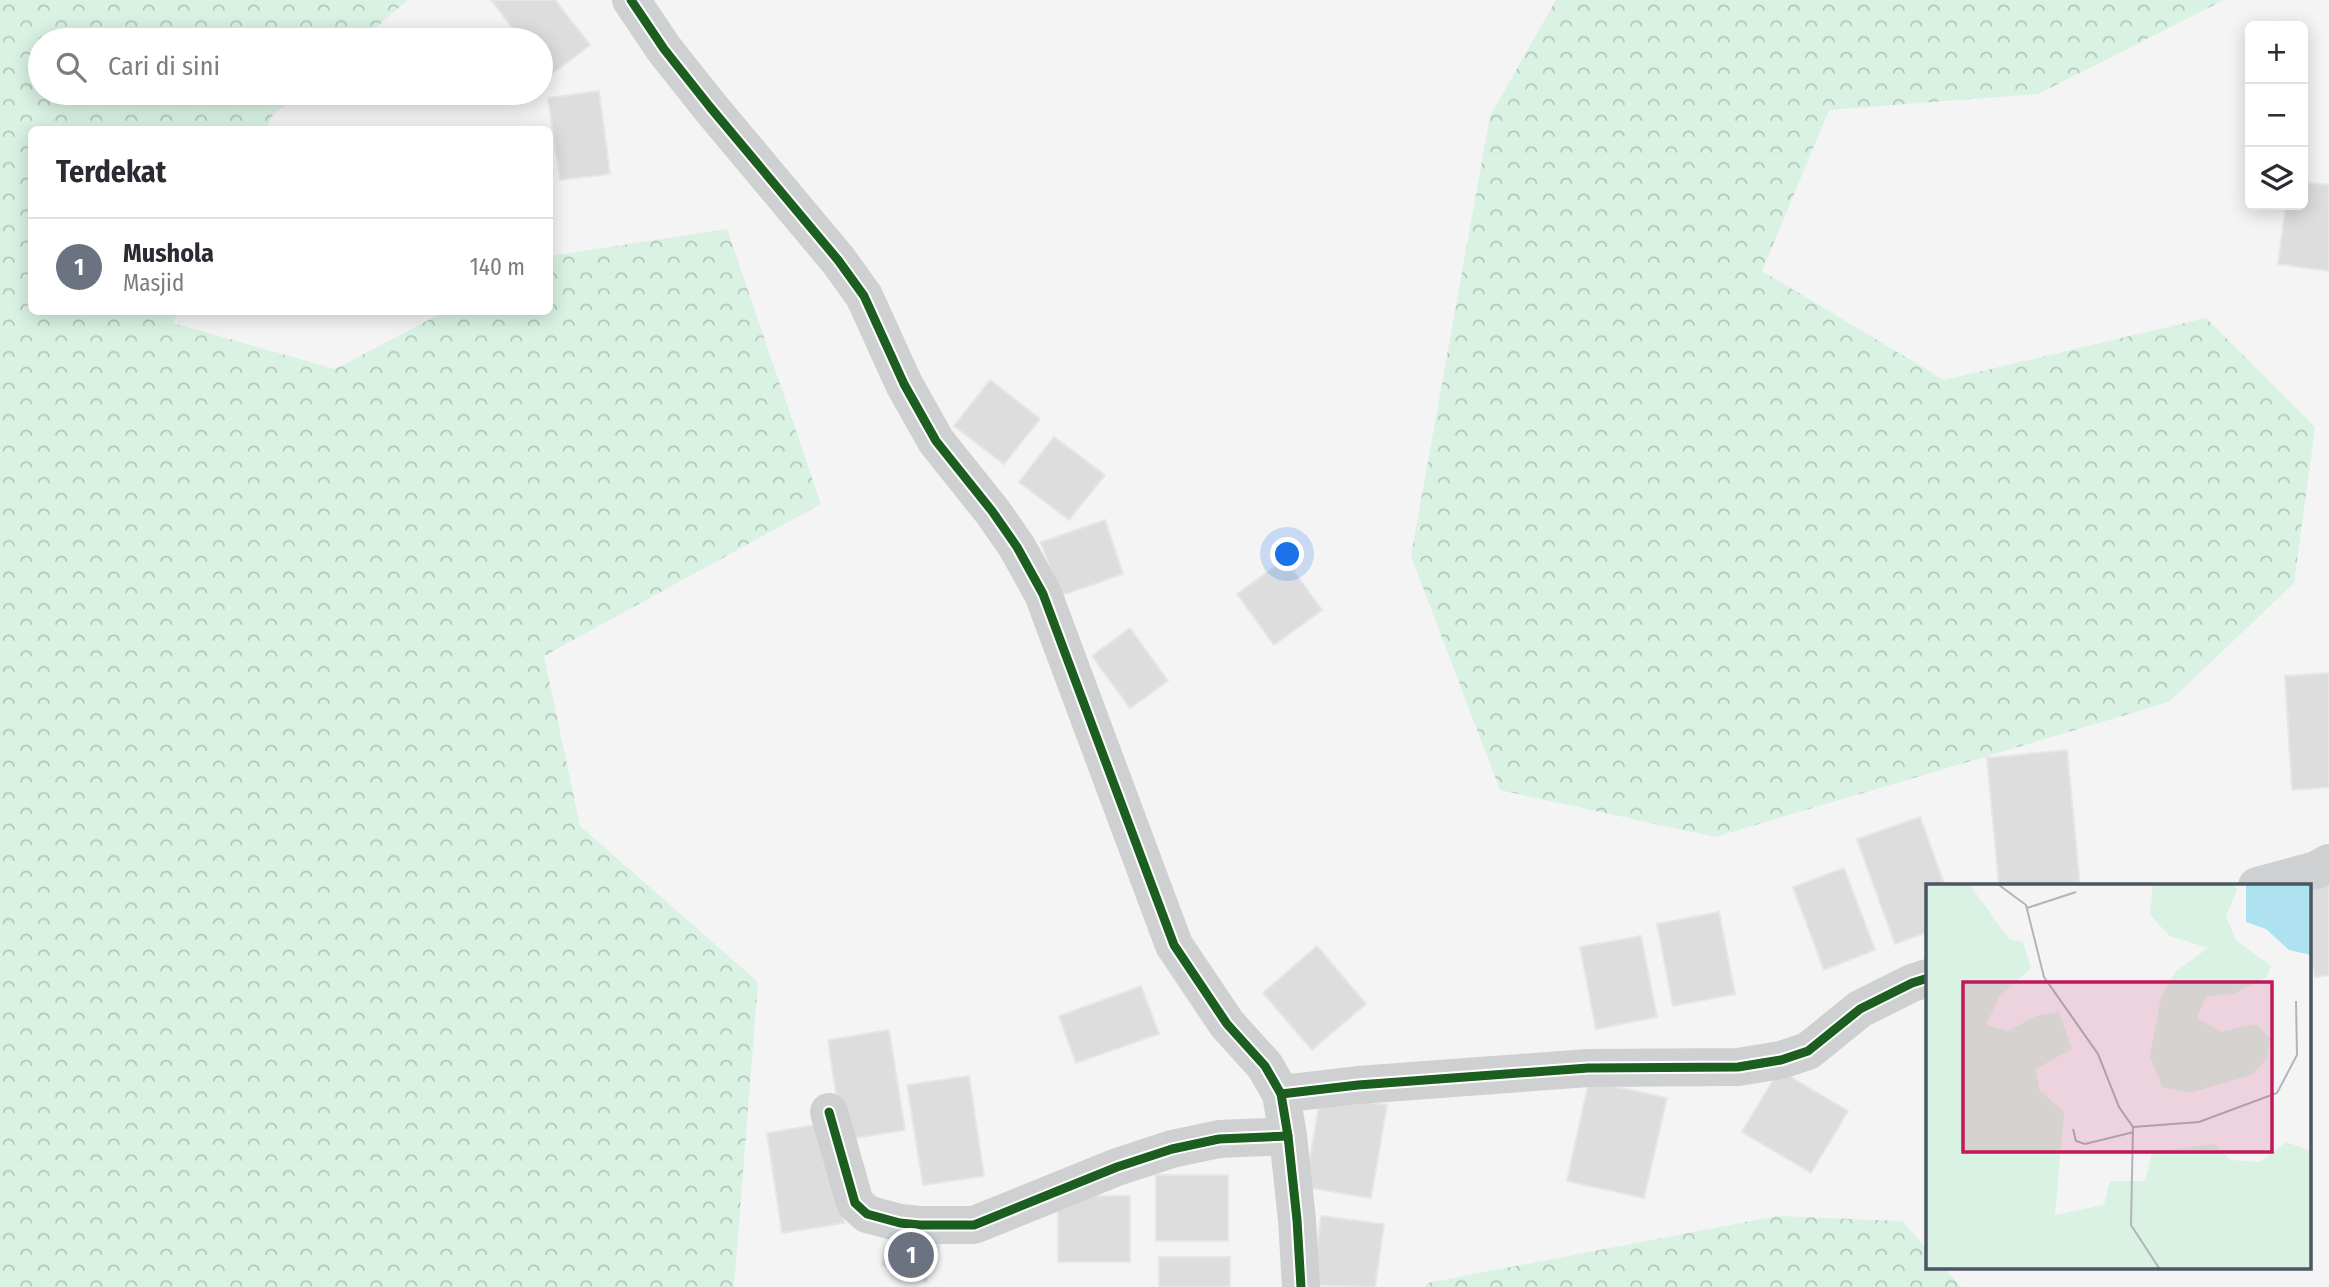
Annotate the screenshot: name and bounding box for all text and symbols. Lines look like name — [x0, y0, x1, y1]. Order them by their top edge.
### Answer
map controls — [2245, 21, 2308, 210]
button: + — [2245, 21, 2308, 84]
search box — [28, 28, 553, 105]
icon: search — [52, 48, 90, 86]
text: Cari di sini — [108, 51, 220, 82]
button: − — [2245, 84, 2308, 147]
button: layers — [2245, 147, 2308, 210]
text: Terdekat — [56, 154, 166, 190]
text: Mushola — [123, 238, 214, 269]
text: 1 — [74, 253, 84, 281]
text: 140 m — [470, 253, 525, 281]
text: Masjid — [123, 269, 184, 297]
your location — [1270, 537, 1304, 571]
inset map — [1926, 884, 2312, 1270]
pin: 1 — [888, 1229, 934, 1281]

